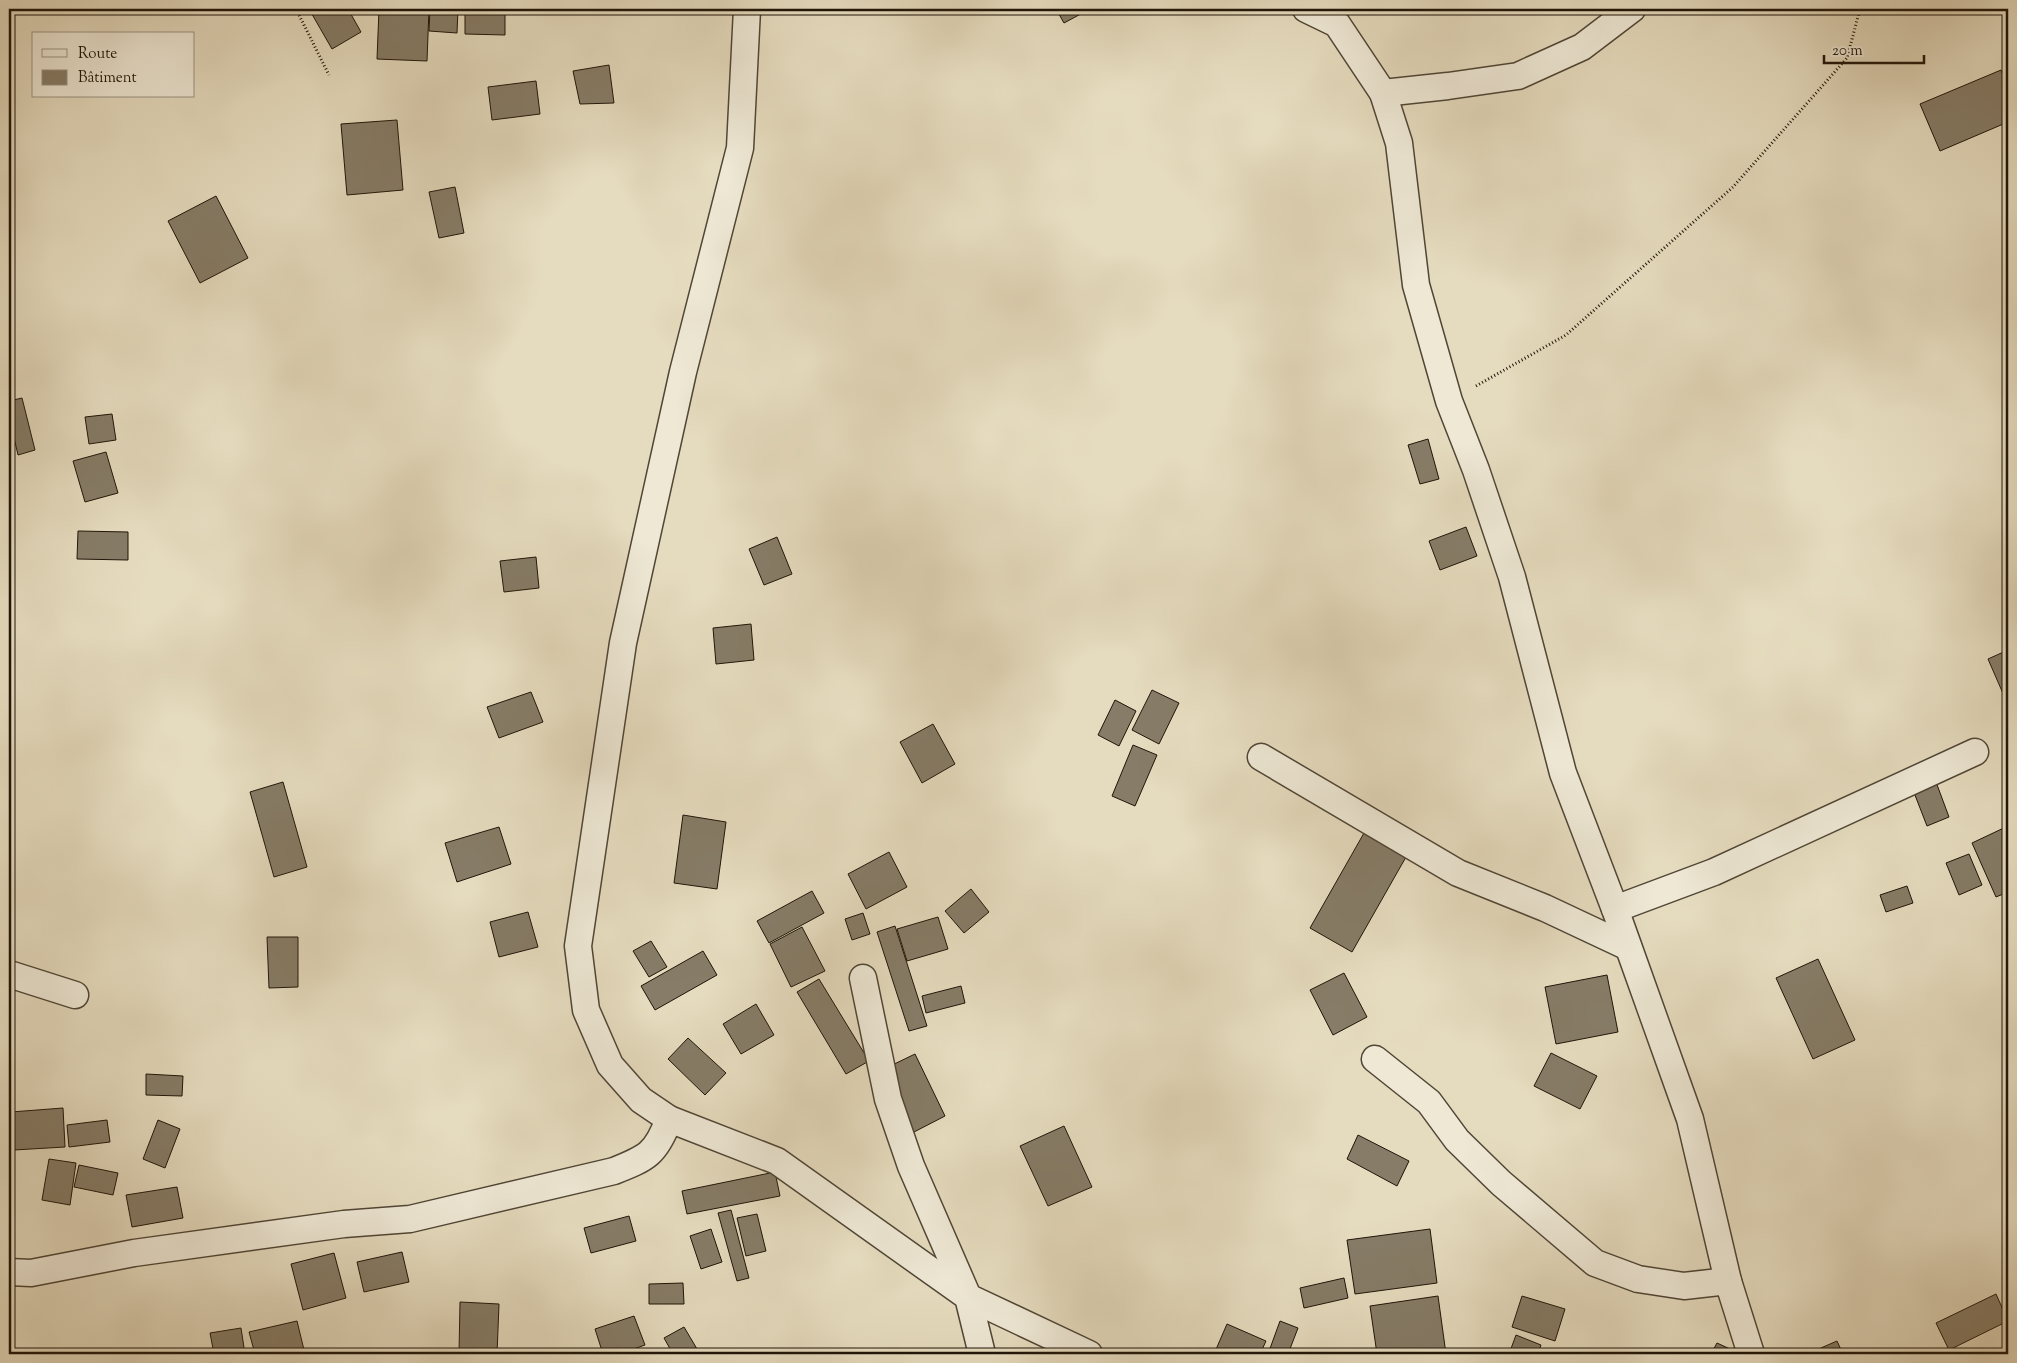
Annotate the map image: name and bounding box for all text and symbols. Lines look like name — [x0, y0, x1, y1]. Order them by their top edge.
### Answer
legend — [32, 32, 195, 98]
scale bar — [1824, 32, 1924, 64]
text: 20 m — [1832, 41, 1863, 62]
text: Route — [78, 44, 117, 65]
text: Bâtiment — [78, 68, 137, 89]

